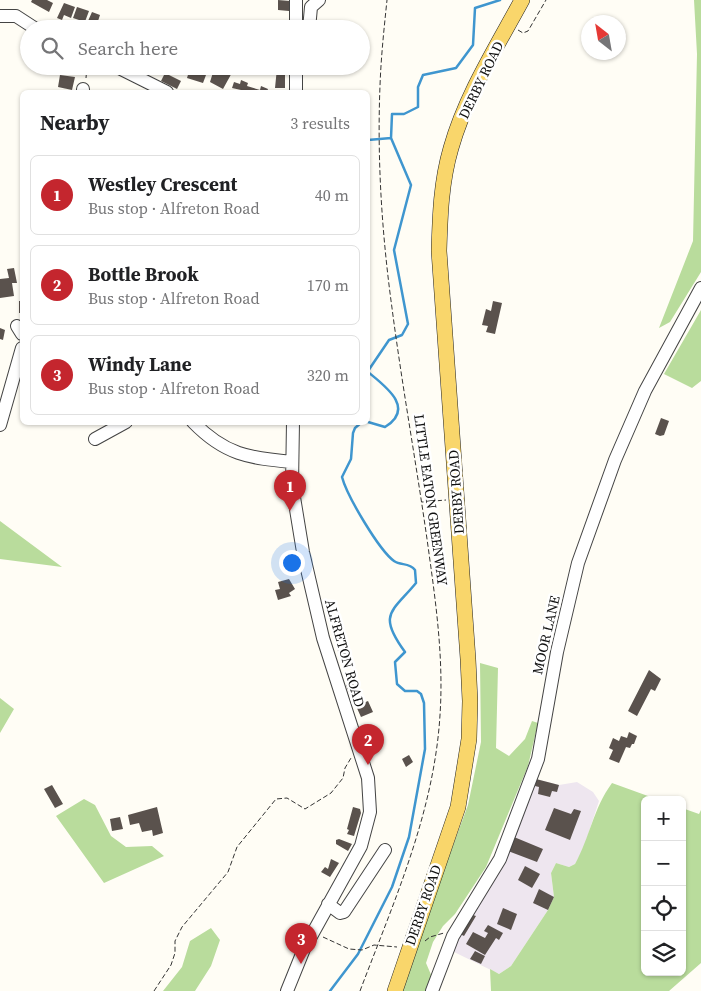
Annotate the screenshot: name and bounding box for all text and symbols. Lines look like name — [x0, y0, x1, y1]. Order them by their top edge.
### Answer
north arrow — [581, 15, 626, 60]
search box — [20, 20, 370, 75]
icon: search — [38, 34, 66, 62]
text: Search here — [78, 35, 178, 61]
street label: DERBY ROAD — [454, 38, 508, 122]
text: Nearby — [40, 108, 110, 137]
text: 3 results — [290, 112, 350, 134]
text: Westley Crescent — [88, 171, 237, 197]
text: 1 — [53, 184, 61, 206]
text: 40 m — [315, 184, 349, 206]
text: Bus stop · Alfreton Road — [88, 197, 260, 219]
text: Bottle Brook — [88, 261, 199, 287]
text: 2 — [53, 274, 61, 296]
text: 170 m — [307, 274, 349, 296]
text: Bus stop · Alfreton Road — [88, 287, 260, 309]
text: Windy Lane — [88, 351, 192, 377]
text: 3 — [53, 364, 61, 386]
text: 320 m — [307, 364, 349, 386]
text: Bus stop · Alfreton Road — [88, 377, 260, 399]
street label: LITTLE EATON GREENWAY — [409, 413, 453, 587]
street label: DERBY ROAD — [443, 449, 469, 535]
pin: 1 — [274, 470, 306, 511]
your location — [279, 550, 305, 576]
street label: MOOR LANE — [527, 594, 565, 676]
street label: ALFRETON ROAD — [320, 597, 370, 709]
pin: 2 — [352, 724, 384, 765]
map controls — [641, 796, 686, 976]
button: + — [641, 796, 686, 841]
button: − — [641, 841, 686, 886]
street label: DERBY ROAD — [400, 862, 446, 948]
button: locate — [641, 886, 686, 931]
pin: 3 — [285, 923, 317, 964]
button: layers — [641, 931, 686, 976]

